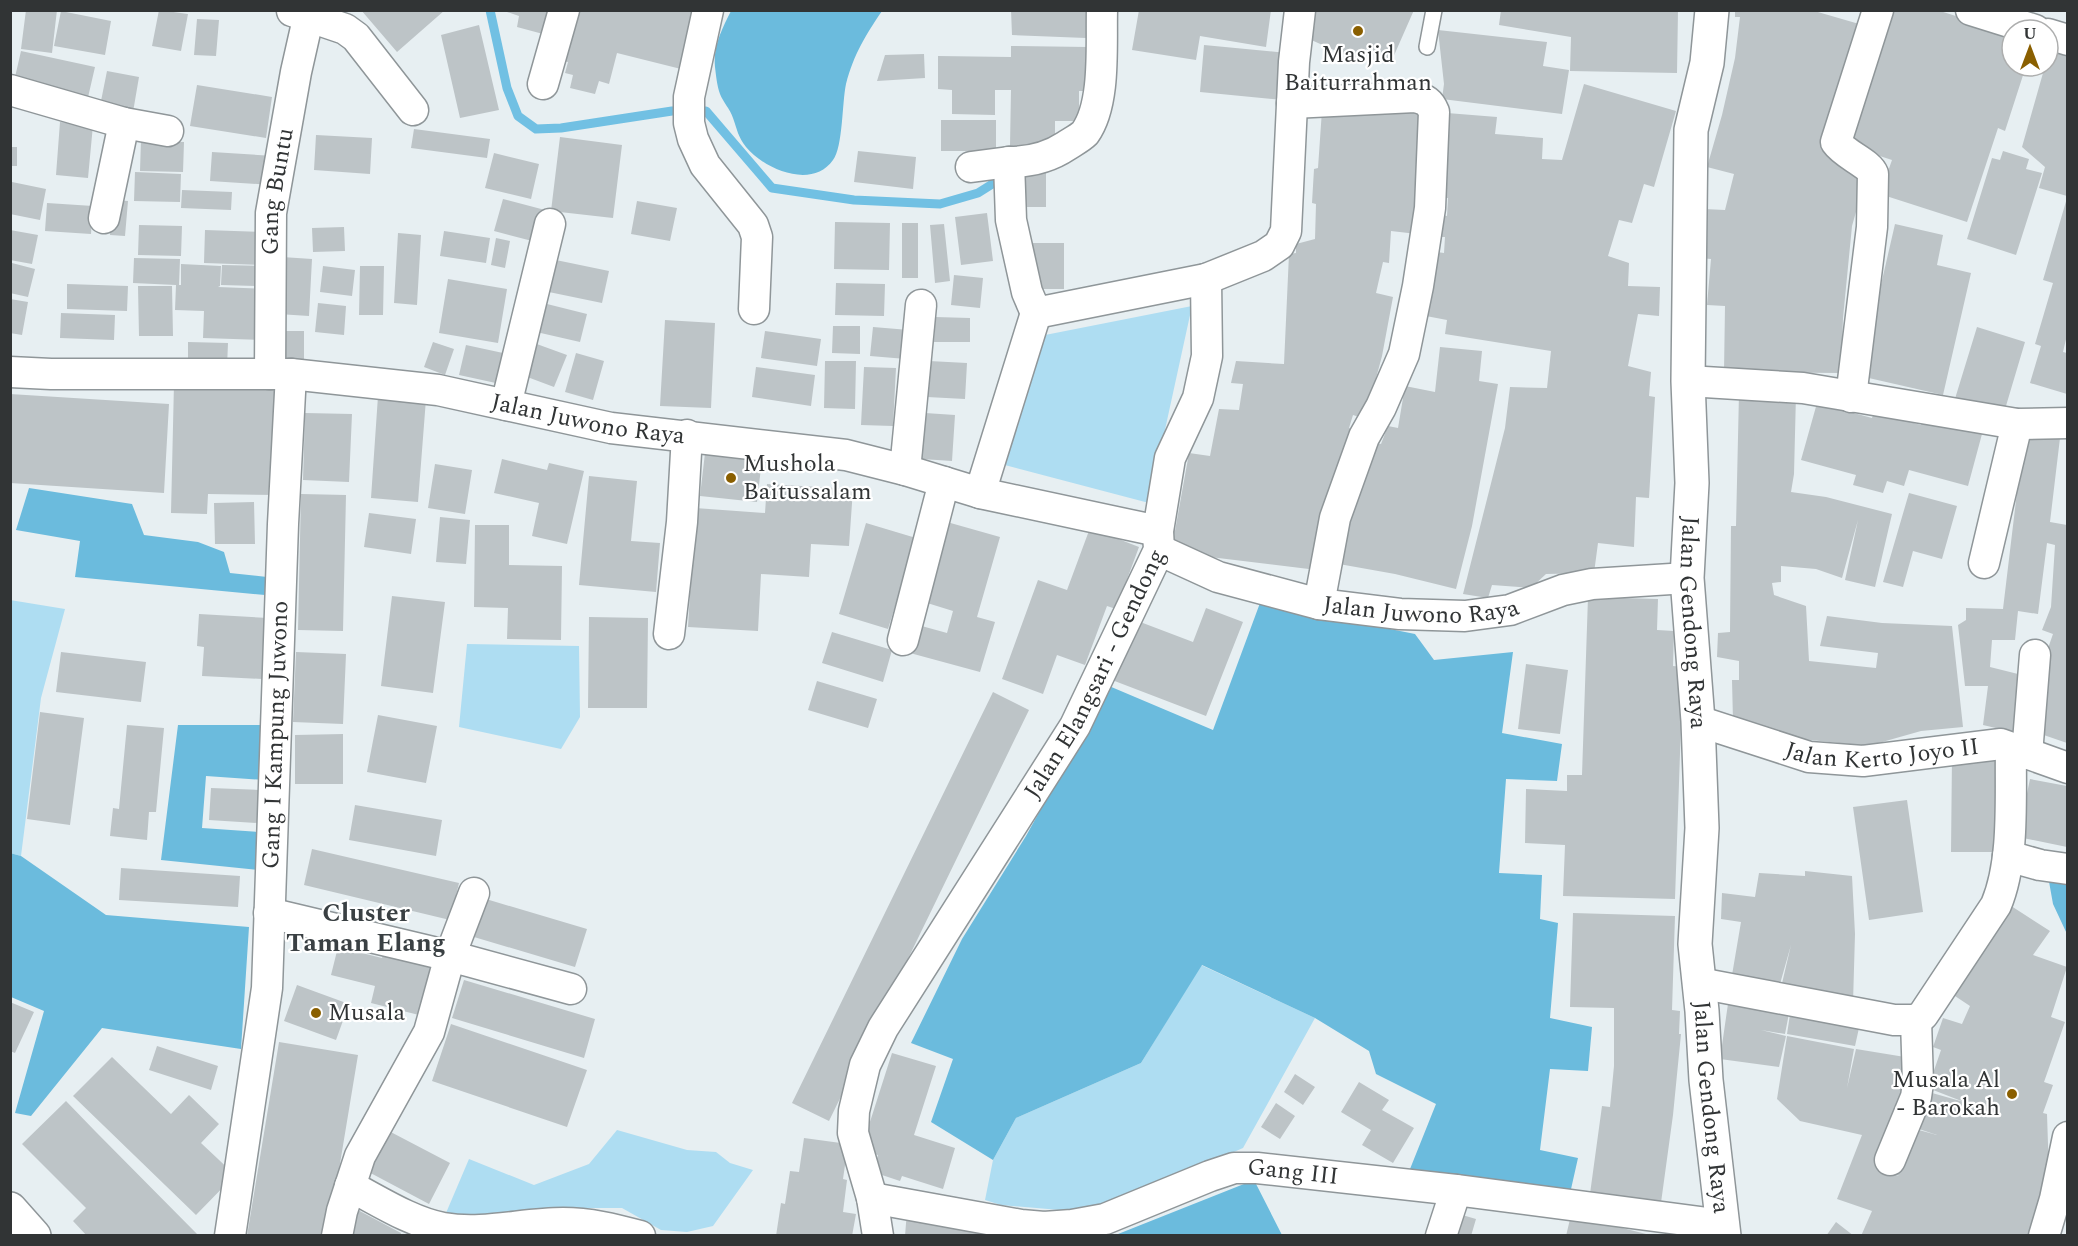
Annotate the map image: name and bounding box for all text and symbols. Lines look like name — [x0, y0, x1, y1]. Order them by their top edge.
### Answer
north arrow — [2000, 18, 2060, 78]
text: U — [2023, 22, 2037, 46]
marker: Masjid Baiturrahman — [1351, 24, 1365, 38]
place label: Masjid Baiturrahman — [1284, 37, 1432, 101]
street label: Gang Buntu — [253, 125, 304, 255]
street label: Jalan Juwono Raya — [488, 384, 687, 454]
place label: Mushola Baitussalam — [743, 446, 872, 510]
marker: Mushola Baitussalam — [724, 471, 738, 485]
street label: Jalan Gendong Raya — [1669, 515, 1716, 730]
street label: Jalan Elangsari - Gendong — [1015, 543, 1175, 806]
street label: Jalan Juwono Raya — [1321, 587, 1525, 634]
street label: Gang I Kampung Juwono — [253, 600, 298, 870]
street label: Jalan Kerto Joyo II — [1780, 729, 1981, 779]
district label: Cluster Taman Elang — [286, 893, 446, 963]
place label: Musala — [328, 995, 406, 1031]
street label: Jalan Gendong Raya — [1683, 999, 1739, 1216]
marker: Musala — [309, 1006, 323, 1020]
place label: Musala Al - Barokah — [1892, 1062, 2000, 1126]
marker: Musala Al - Barokah — [2005, 1087, 2019, 1101]
street label: Gang III — [1247, 1150, 1340, 1195]

